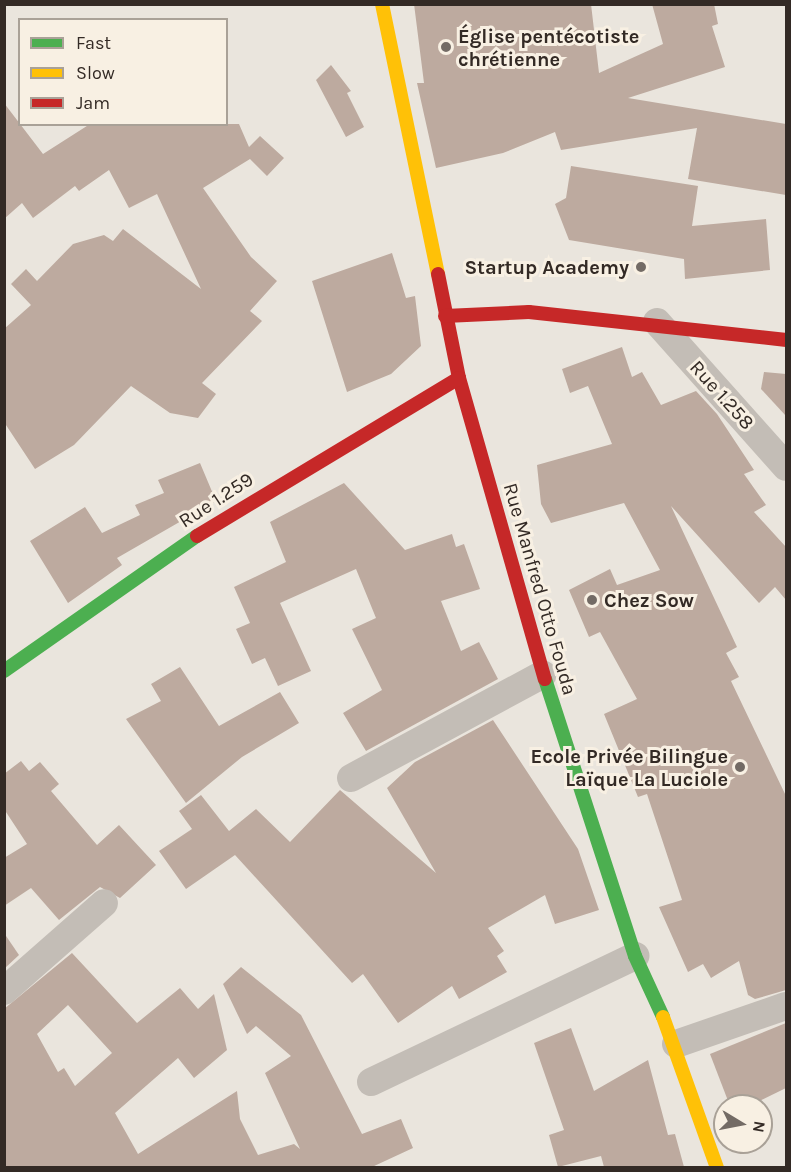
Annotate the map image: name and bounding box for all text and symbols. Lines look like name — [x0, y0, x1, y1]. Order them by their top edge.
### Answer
legend — [18, 18, 228, 126]
place label: Église pentécotiste chrétienne — [458, 24, 639, 71]
text: Fast — [76, 32, 111, 54]
marker: Église pentécotiste chrétienne — [439, 40, 453, 54]
text: Slow — [76, 62, 115, 84]
text: Jam — [76, 92, 110, 114]
place label: Startup Academy — [464, 255, 629, 279]
marker: Startup Academy — [634, 260, 648, 274]
street label: Rue 1.258 — [685, 355, 759, 435]
street label: Rue 1.259 — [174, 467, 258, 533]
street label: Rue Manfred Otto Fouda — [498, 480, 582, 698]
place label: Chez Sow — [604, 588, 694, 612]
marker: Chez Sow — [585, 593, 599, 607]
place label: Ecole Privée Bilingue Laïque La Luciole — [531, 744, 728, 791]
marker: Ecole Privée Bilingue Laïque La Luciole — [733, 760, 747, 774]
north arrow — [713, 1094, 773, 1154]
text: N — [749, 1120, 770, 1134]

